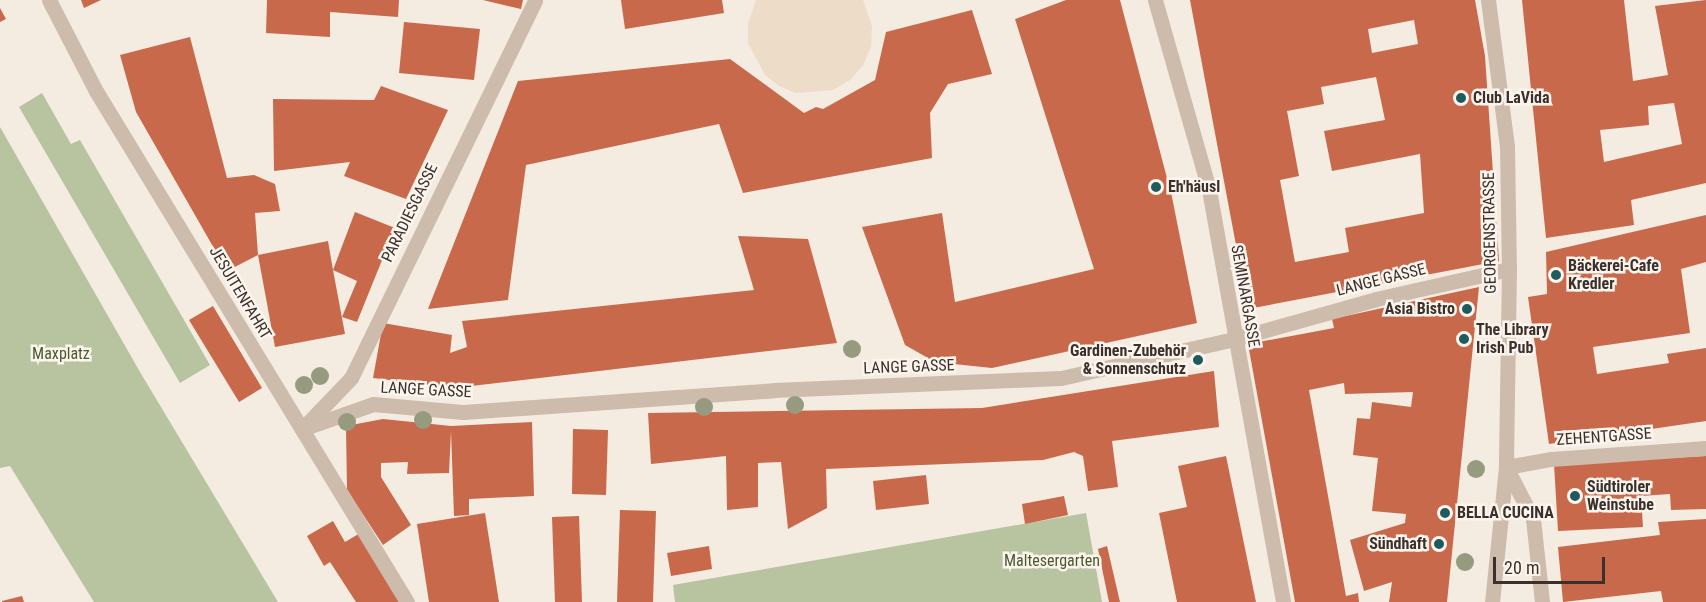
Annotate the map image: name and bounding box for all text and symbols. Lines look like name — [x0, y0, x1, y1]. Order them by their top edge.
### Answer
place label: Club LaVida — [1473, 88, 1550, 108]
marker: Club LaVida — [1454, 91, 1468, 105]
street label: PARADIESGASSE — [378, 161, 442, 265]
street label: GEORGENSTRASSE — [1479, 172, 1501, 294]
place label: Eh'häusl — [1168, 177, 1220, 197]
marker: Eh'häusl — [1149, 180, 1163, 194]
street label: JESUITENFAHRT — [205, 243, 275, 343]
street label: SEMINARGASSE — [1227, 243, 1263, 349]
place label: Bäckerei-Cafe Kredler — [1568, 256, 1659, 294]
street label: LANGE GASSE — [1334, 260, 1428, 300]
marker: Bäckerei-Cafe Kredler — [1549, 268, 1563, 282]
place label: Asia Bistro — [1385, 299, 1455, 319]
marker: Asia Bistro — [1460, 302, 1474, 316]
place label: The Library Irish Pub — [1476, 320, 1549, 358]
marker: The Library Irish Pub — [1457, 332, 1471, 346]
place label: Gardinen-Zubehör & Sonnenschutz — [1070, 341, 1186, 379]
park label: Maxplatz — [32, 344, 90, 364]
marker: Gardinen-Zubehör & Sonnenschutz — [1191, 353, 1205, 367]
street label: LANGE GASSE — [863, 356, 955, 378]
street label: LANGE GASSE — [380, 378, 472, 402]
street label: ZEHENTGASSE — [1556, 424, 1652, 450]
place label: Südtiroler Weinstube — [1587, 477, 1654, 515]
marker: Südtiroler Weinstube — [1568, 489, 1582, 503]
place label: BELLA CUCINA — [1457, 503, 1554, 523]
marker: BELLA CUCINA — [1438, 506, 1452, 520]
place label: Sündhaft — [1369, 534, 1427, 554]
marker: Sündhaft — [1432, 537, 1446, 551]
scale bar — [1496, 545, 1608, 583]
park label: Maltesergarten — [1004, 551, 1100, 571]
text: 20 m — [1504, 557, 1539, 578]

